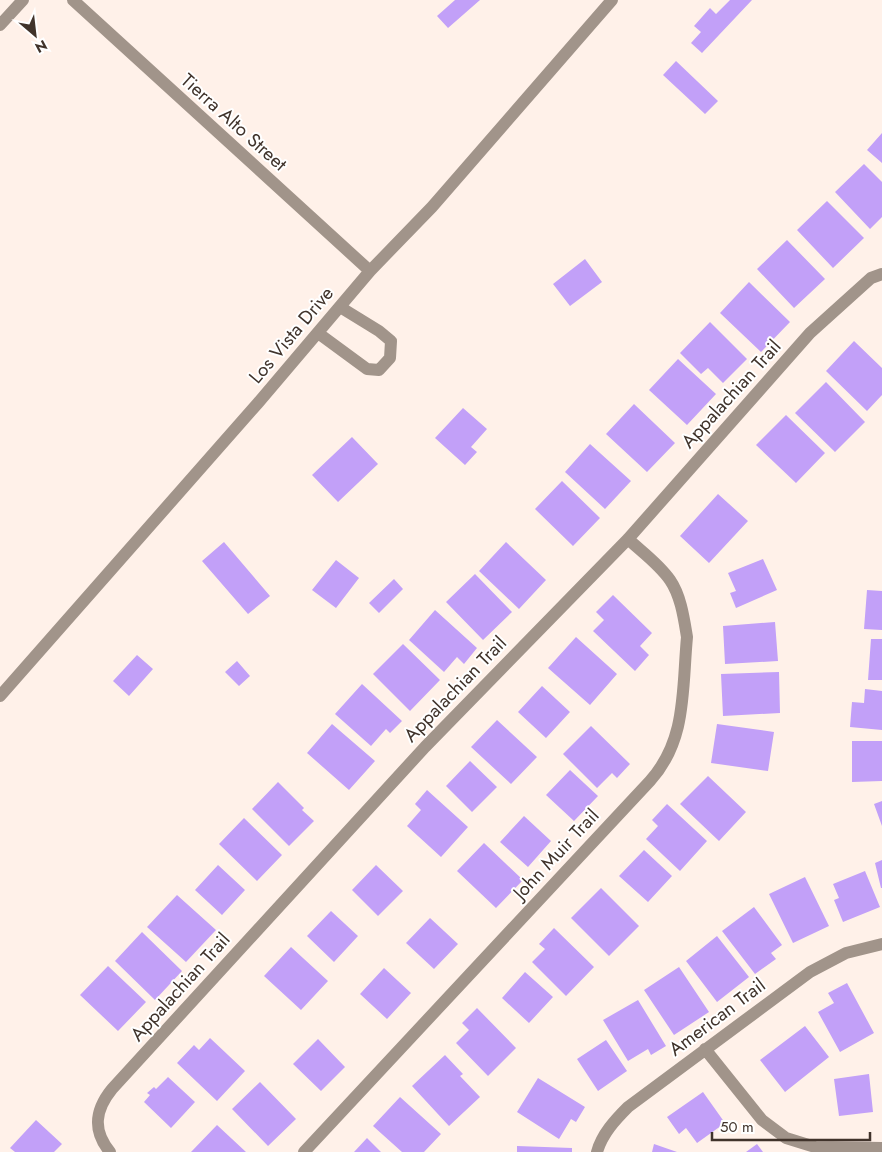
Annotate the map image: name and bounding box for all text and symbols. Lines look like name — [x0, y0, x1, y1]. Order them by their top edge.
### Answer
north arrow — [10, 10, 60, 60]
text: N — [31, 35, 51, 58]
street label: Tierra Alto Street — [175, 67, 293, 177]
street label: Los Vista Drive — [242, 281, 340, 389]
street label: Appalachian Trail — [675, 334, 787, 454]
street label: Appalachian Trail — [397, 630, 513, 748]
street label: John Muir Trail — [505, 803, 605, 908]
street label: Appalachian Trail — [124, 927, 236, 1047]
street label: American Trail — [663, 972, 771, 1062]
scale bar — [712, 1110, 870, 1142]
text: 50 m — [720, 1116, 754, 1138]

